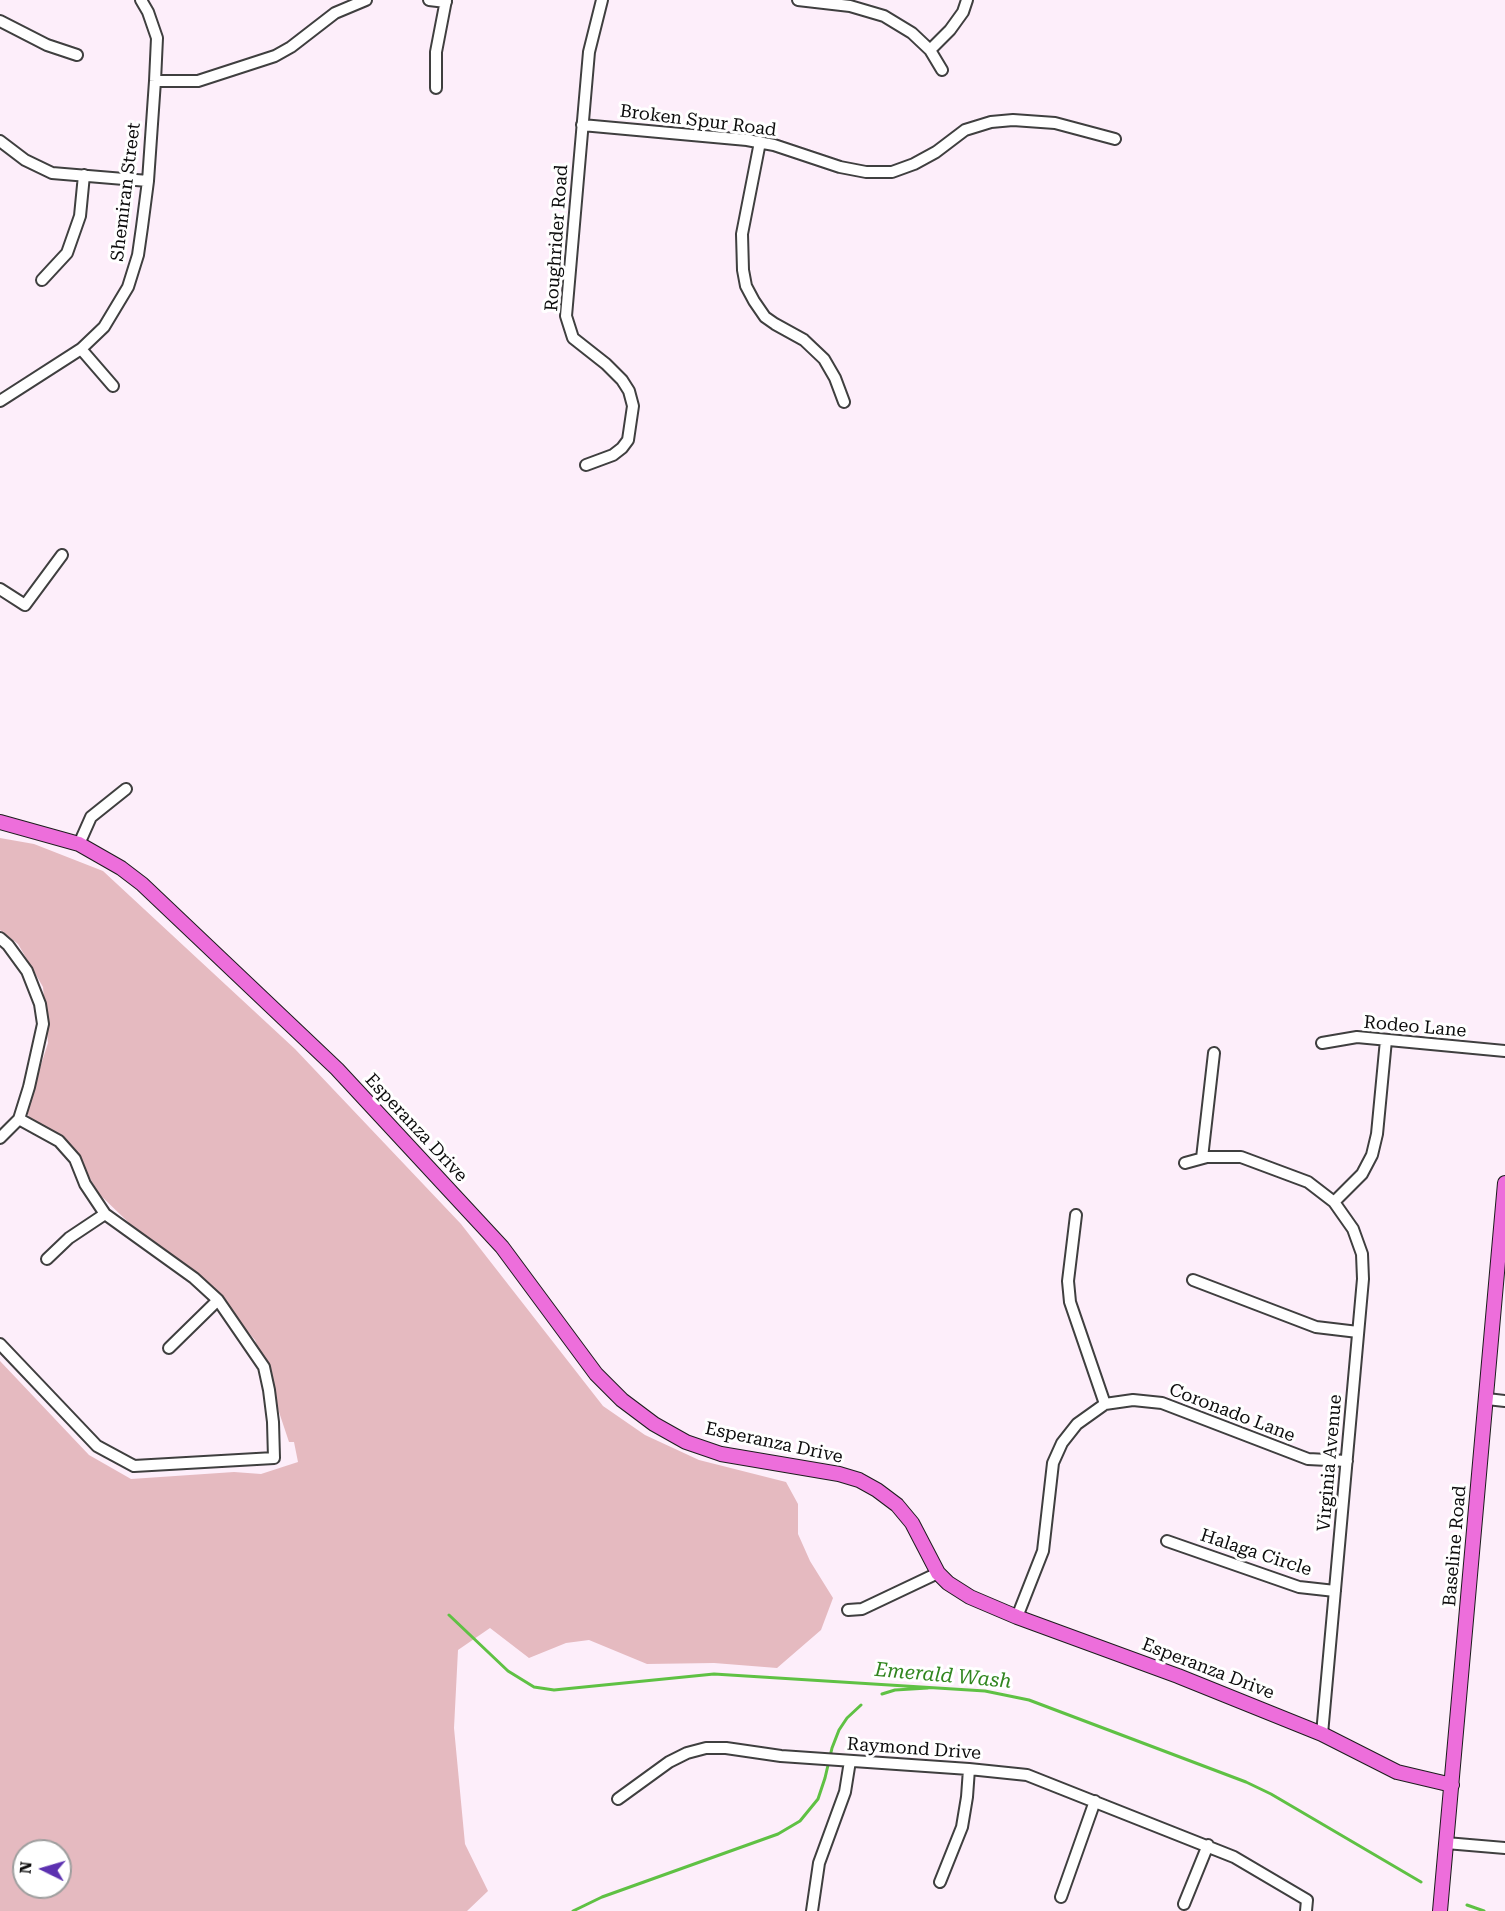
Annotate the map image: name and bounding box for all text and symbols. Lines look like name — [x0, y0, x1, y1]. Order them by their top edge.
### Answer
street label: Broken Spur Road — [618, 101, 778, 141]
street label: Shemiran Street — [107, 121, 145, 263]
street label: Roughrider Road — [541, 164, 573, 312]
street label: Rodeo Lane — [1363, 1012, 1467, 1042]
street label: Esperanza Drive — [360, 1069, 472, 1187]
street label: Coronado Lane — [1166, 1379, 1298, 1447]
street label: Virginia Avenue — [1313, 1394, 1347, 1532]
street label: Esperanza Drive — [703, 1418, 845, 1468]
street label: Baseline Road — [1439, 1485, 1471, 1607]
street label: Halaga Circle — [1198, 1525, 1314, 1581]
street label: Esperanza Drive — [1139, 1634, 1277, 1704]
water label: Emerald Wash — [874, 1658, 1012, 1694]
street label: Raymond Drive — [846, 1734, 982, 1764]
north arrow — [12, 1839, 72, 1899]
text: N — [16, 1861, 36, 1875]

